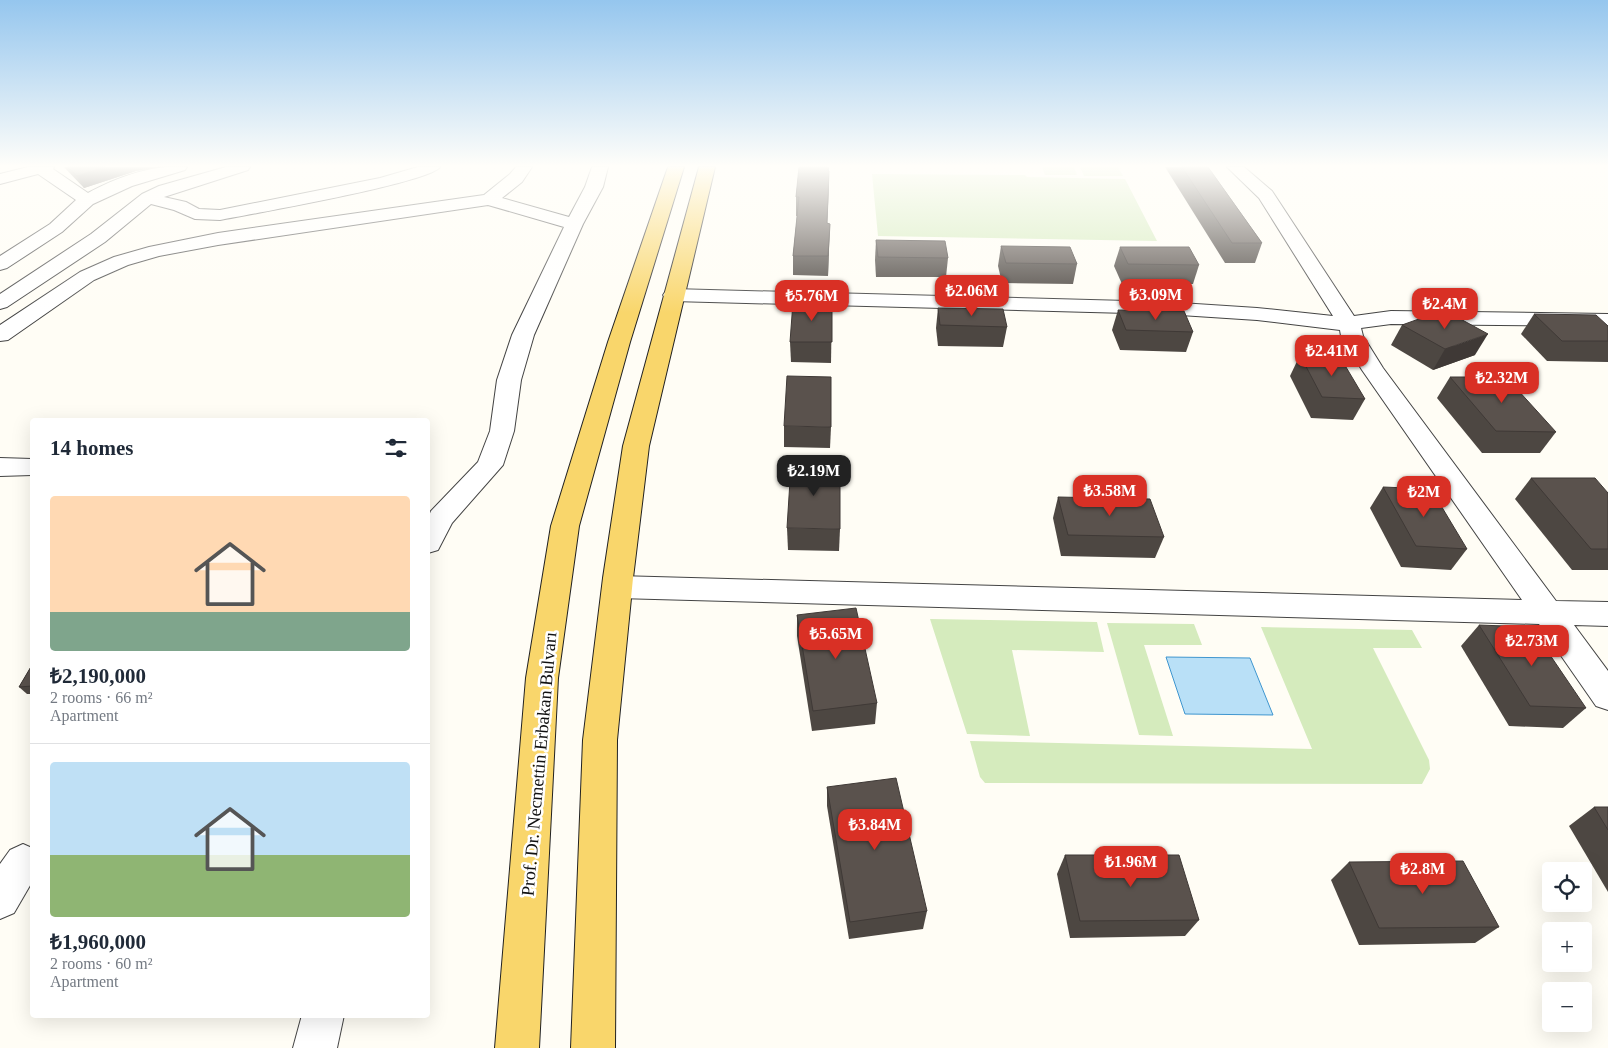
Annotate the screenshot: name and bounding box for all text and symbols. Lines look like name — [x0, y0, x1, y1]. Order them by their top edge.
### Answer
pin: ₺2.06M — [931, 274, 1013, 317]
pin: ₺3.09M — [1115, 278, 1197, 321]
pin: ₺5.76M — [771, 280, 853, 322]
text: ₺2.06M — [946, 282, 998, 299]
text: ₺3.09M — [1130, 286, 1182, 303]
text: ₺5.76M — [786, 287, 838, 304]
pin: ₺2.4M — [1410, 288, 1480, 330]
text: ₺2.4M — [1423, 295, 1467, 312]
pin: ₺2.41M — [1291, 334, 1373, 377]
text: ₺2.41M — [1306, 342, 1358, 359]
pin: ₺2.32M — [1461, 362, 1543, 404]
text: ₺2.32M — [1476, 369, 1528, 386]
icon: filters — [382, 434, 410, 462]
text: 14 homes — [50, 436, 133, 460]
pin: ₺2.19M — [773, 454, 855, 497]
text: ₺2.19M — [788, 462, 840, 479]
pin: ₺3.58M — [1069, 474, 1151, 517]
pin: ₺2M — [1400, 476, 1448, 518]
text: ₺3.58M — [1084, 482, 1136, 499]
text: ₺2M — [1408, 483, 1440, 500]
icon: home — [185, 529, 275, 619]
pin: ₺5.65M — [795, 618, 877, 660]
pin: ₺2.73M — [1491, 624, 1573, 667]
text: ₺5.65M — [810, 625, 862, 642]
street label: Prof. Dr. Necmettin Erbakan Bulvarı — [517, 631, 561, 897]
text: ₺2.73M — [1506, 632, 1558, 649]
text: ₺2,190,000 — [50, 664, 146, 688]
text: 2 rooms · 66 m² — [50, 689, 153, 706]
text: Apartment — [50, 707, 118, 724]
icon: home — [185, 794, 275, 884]
pin: ₺3.84M — [834, 808, 916, 851]
text: ₺3.84M — [849, 816, 901, 833]
pin: ₺1.96M — [1090, 846, 1172, 888]
pin: ₺2.8M — [1388, 852, 1458, 895]
text: ₺1.96M — [1105, 853, 1157, 870]
text: ₺2.8M — [1401, 860, 1445, 877]
map controls — [1542, 862, 1592, 1032]
button: locate — [1542, 862, 1592, 912]
button: + — [1542, 922, 1592, 972]
text: ₺1,960,000 — [50, 930, 146, 954]
text: 2 rooms · 60 m² — [50, 955, 153, 972]
text: Apartment — [50, 973, 118, 990]
button: − — [1542, 982, 1592, 1032]

